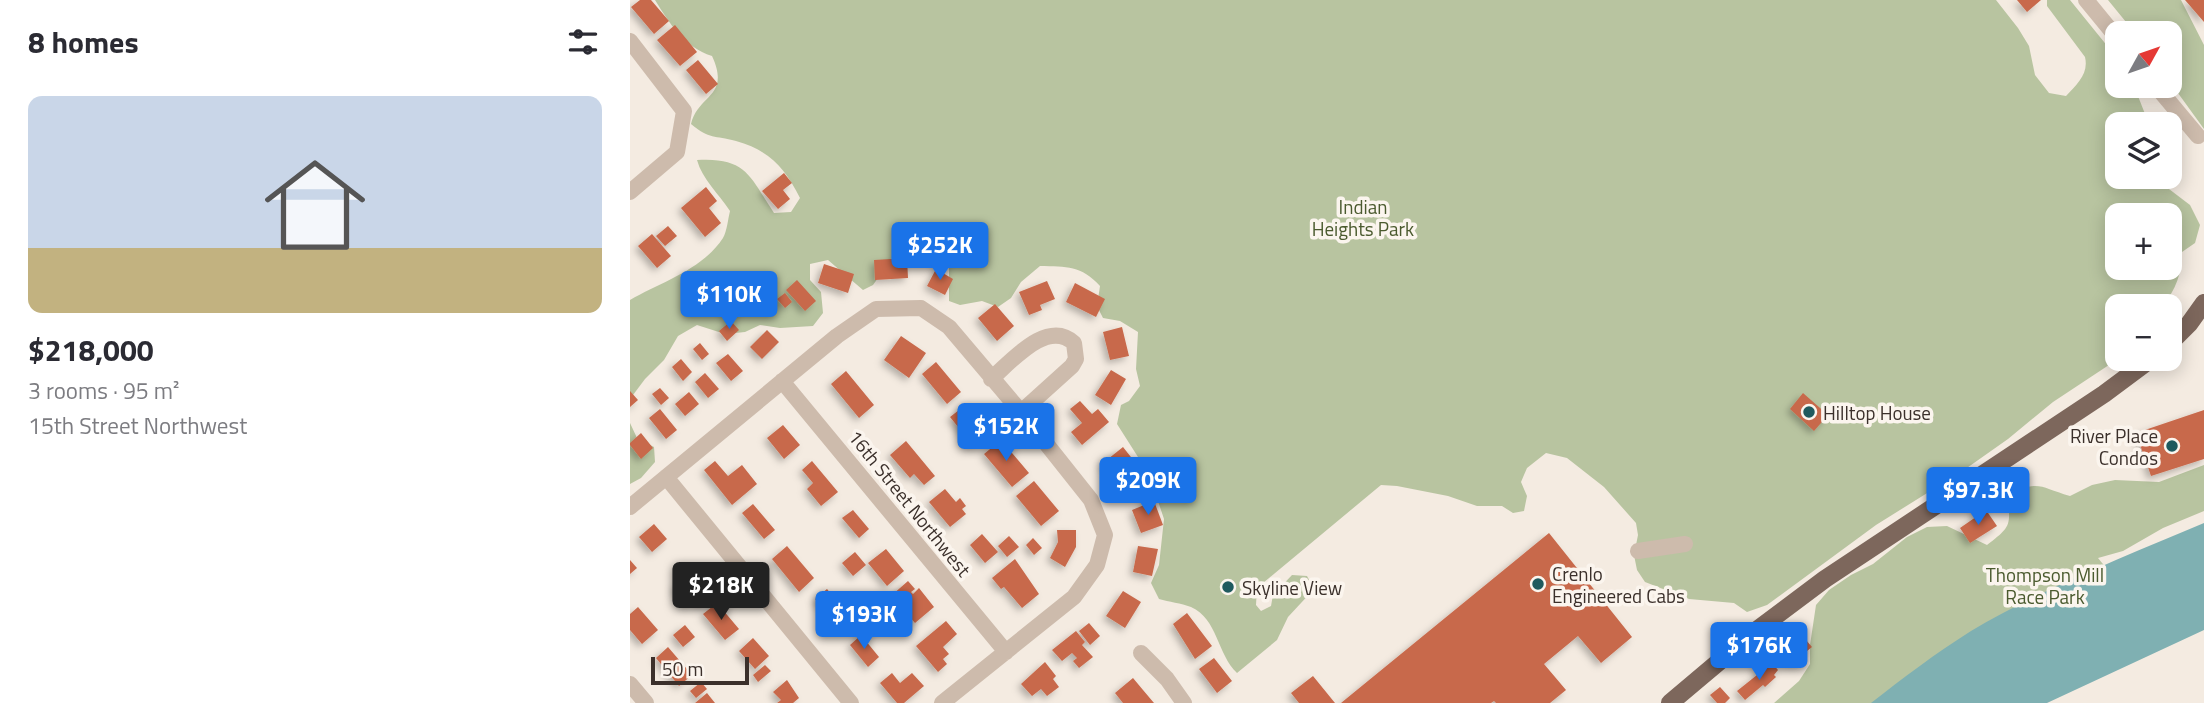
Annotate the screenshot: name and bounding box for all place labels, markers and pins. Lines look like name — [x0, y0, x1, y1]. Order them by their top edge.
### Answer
pin: $252K — [891, 222, 989, 282]
pin: $110K — [680, 272, 778, 331]
place label: Hilltop House — [1823, 398, 1931, 427]
pin: $152K — [957, 404, 1055, 463]
marker: Hilltop House — [1801, 404, 1817, 420]
place label: River Place Condos — [2070, 421, 2158, 472]
marker: River Place Condos — [2164, 438, 2180, 454]
pin: $209K — [1099, 458, 1197, 517]
pin: $97.3K — [1921, 468, 2035, 527]
place label: Crenlo Engineered Cabs — [1552, 559, 1685, 610]
pin: $218K — [672, 562, 770, 622]
place label: Skyline View — [1242, 573, 1342, 602]
marker: Crenlo Engineered Cabs — [1530, 576, 1546, 592]
marker: Skyline View — [1220, 579, 1236, 595]
pin: $193K — [815, 592, 913, 651]
pin: $176K — [1710, 622, 1808, 682]

